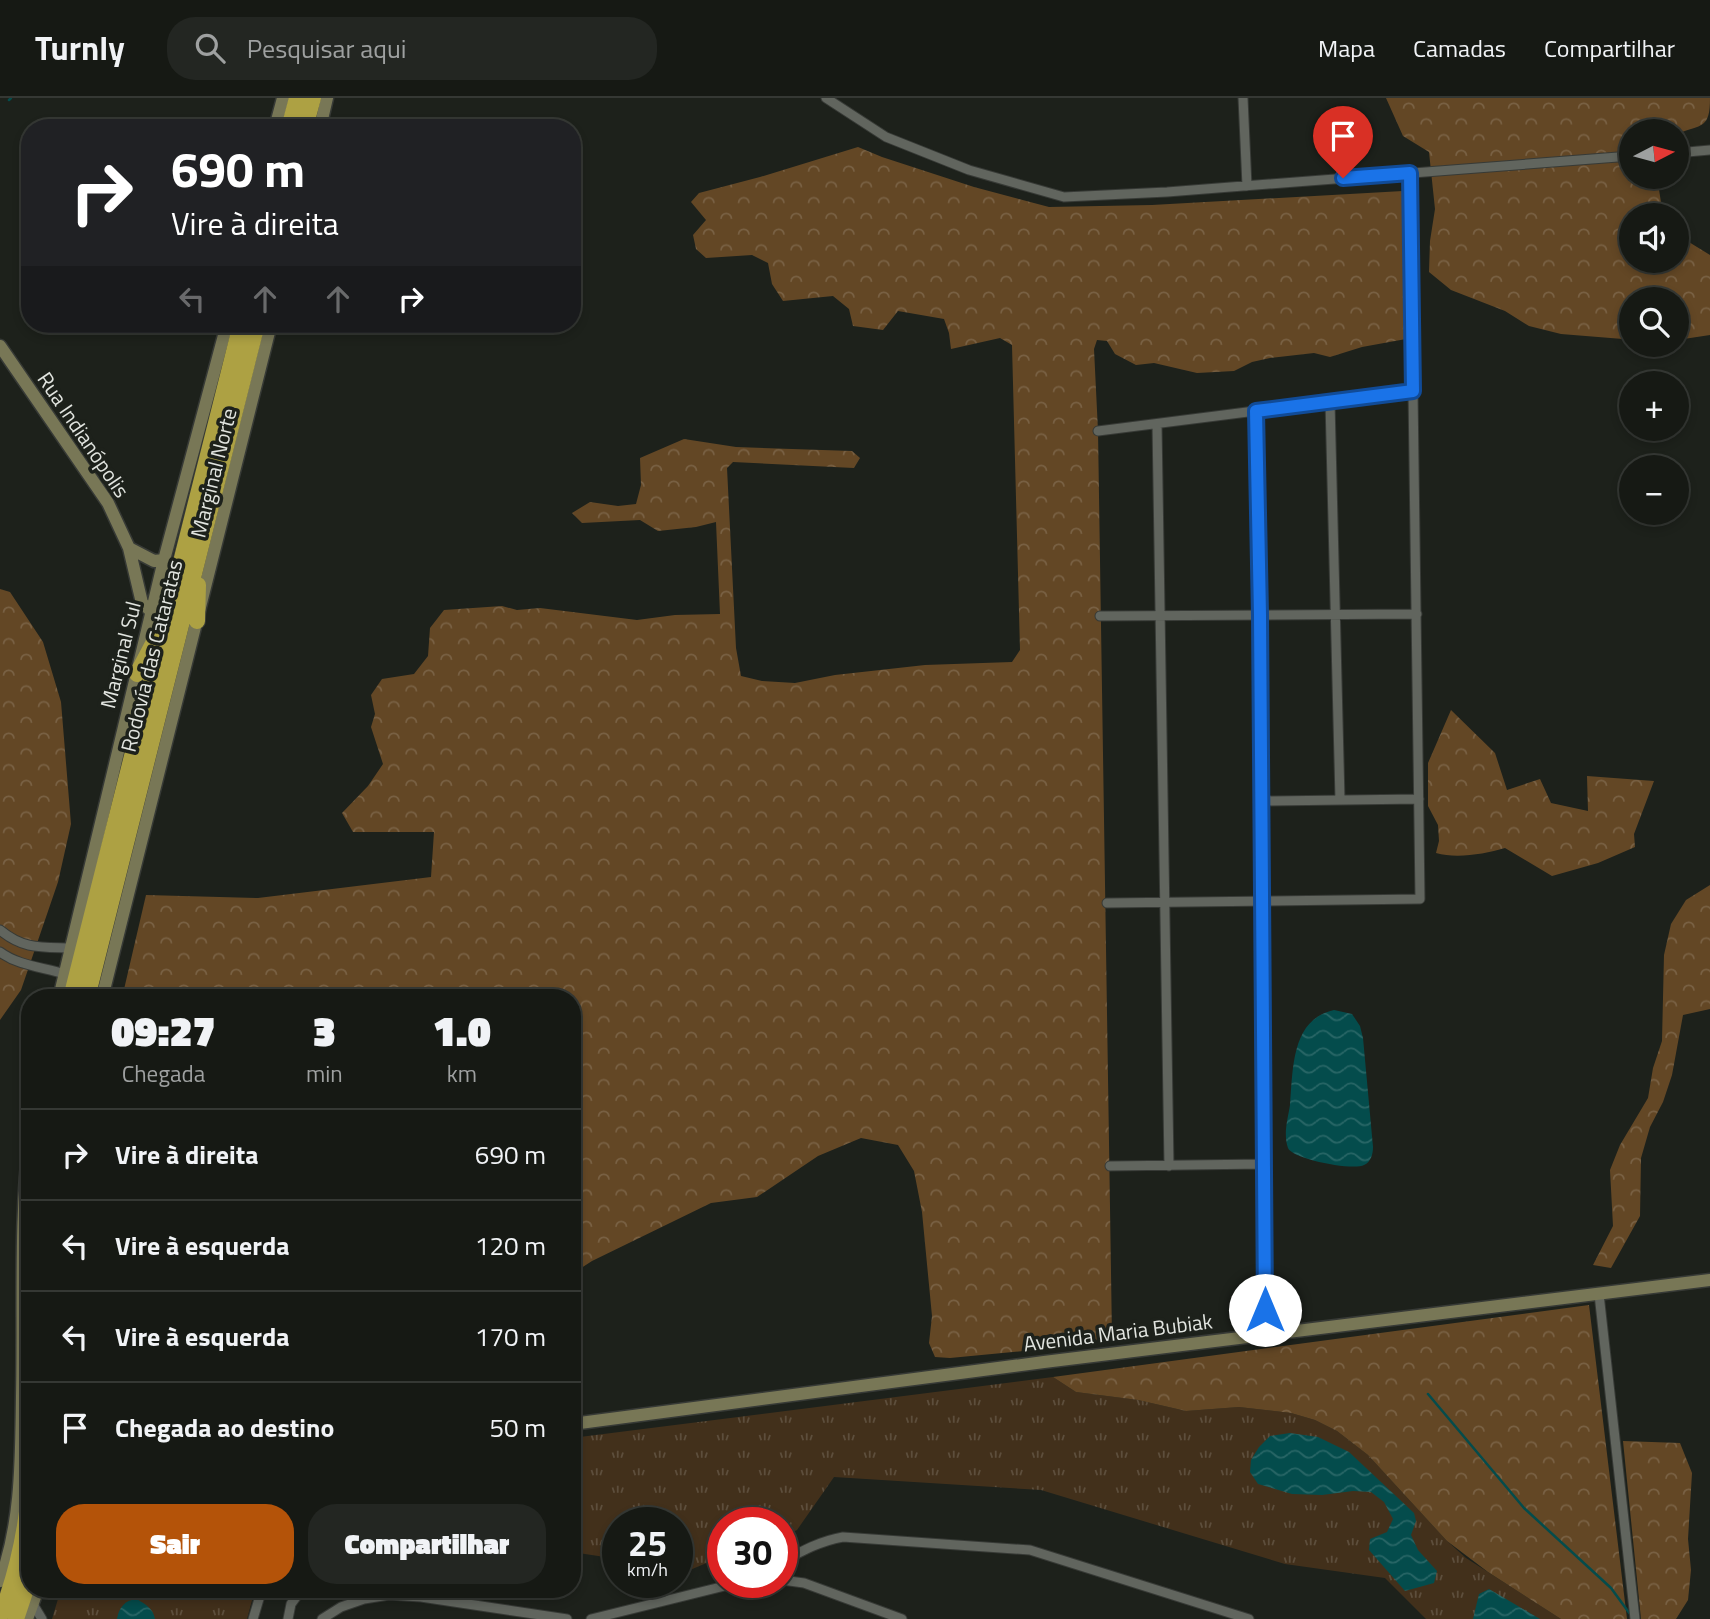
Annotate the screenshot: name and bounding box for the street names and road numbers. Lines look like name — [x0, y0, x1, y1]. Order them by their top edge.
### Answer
street label: Rua Indianópolis — [30, 365, 138, 504]
street label: Marginal Norte — [181, 405, 245, 541]
street label: Rodovía das Cataratas — [112, 556, 190, 755]
street label: Marginal Sul — [91, 598, 149, 712]
street label: Avenida Maria Bubiak — [1022, 1305, 1214, 1359]

